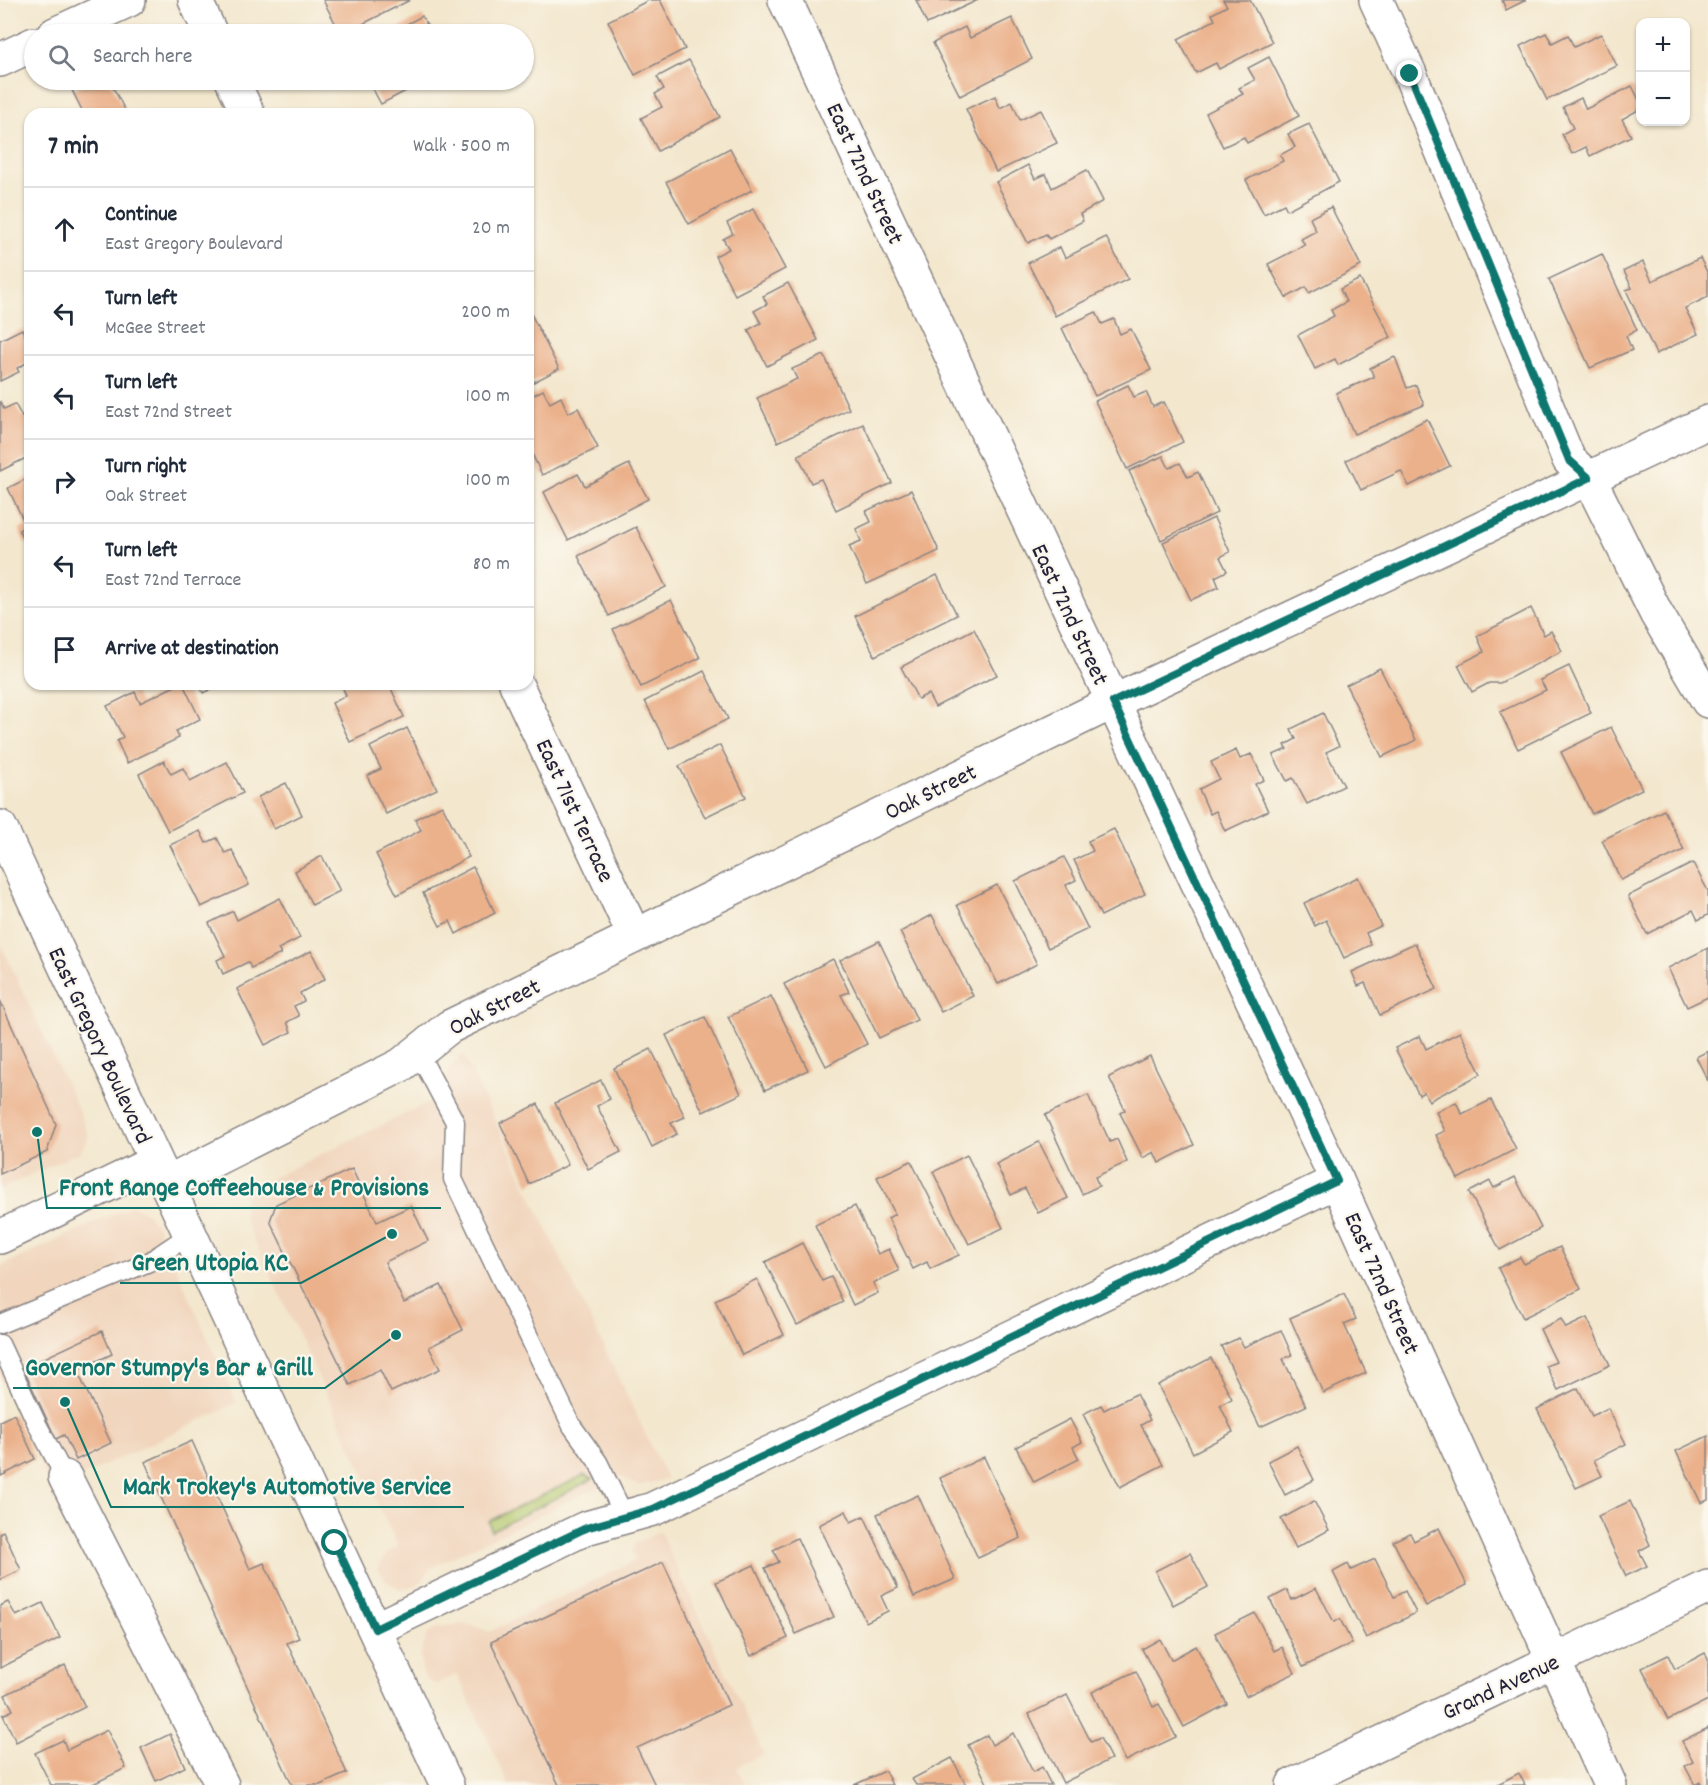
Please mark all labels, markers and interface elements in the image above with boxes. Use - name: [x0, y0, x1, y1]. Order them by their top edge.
- map controls: [1636, 18, 1690, 126]
- button: +: [1636, 18, 1690, 72]
- search box: [24, 24, 534, 90]
- icon: search: [45, 41, 78, 74]
- text: Search here: [93, 42, 192, 73]
- route end: [1396, 60, 1422, 86]
- button: −: [1636, 72, 1690, 126]
- street label: East 72nd Street: [816, 98, 911, 251]
- text: 7 min: [48, 129, 99, 166]
- text: Walk · 500 m: [413, 133, 510, 161]
- text: Continue: [105, 200, 177, 231]
- icon: ahead: [48, 213, 81, 246]
- text: 20 m: [472, 215, 510, 243]
- text: East Gregory Boulevard: [105, 231, 283, 259]
- text: Turn left: [105, 284, 177, 315]
- icon: left: [48, 297, 81, 330]
- text: 200 m: [461, 299, 510, 327]
- text: McGee Street: [105, 315, 206, 343]
- text: Turn left: [105, 368, 177, 399]
- icon: left: [48, 381, 81, 414]
- text: 100 m: [466, 383, 510, 411]
- text: East 72nd Street: [105, 399, 232, 427]
- text: Turn right: [105, 452, 187, 483]
- icon: right: [48, 465, 81, 498]
- text: 100 m: [466, 467, 510, 495]
- text: Oak Street: [105, 483, 187, 511]
- text: Turn left: [105, 536, 177, 567]
- street label: East 72nd Street: [1021, 539, 1116, 692]
- icon: left: [48, 549, 81, 582]
- text: 80 m: [473, 551, 510, 579]
- text: East 72nd Terrace: [105, 567, 241, 595]
- icon: arrive: [48, 633, 81, 666]
- text: Arrive at destination: [105, 634, 279, 665]
- street label: East 71st Terrace: [525, 734, 621, 889]
- street label: Oak Street: [880, 757, 983, 831]
- street label: East Gregory Boulevard: [38, 942, 159, 1150]
- street label: Oak Street: [444, 971, 547, 1046]
- callout: Front Range Coffeehouse & Provisions: [47, 1164, 441, 1208]
- text: Front Range Coffeehouse & Provisions: [59, 1171, 429, 1208]
- street label: East 72nd Street: [1334, 1208, 1427, 1361]
- callout: Green Utopia KC: [120, 1239, 301, 1283]
- text: Green Utopia KC: [131, 1246, 289, 1283]
- callout: Governor Stumpy's Bar & Grill: [13, 1344, 325, 1388]
- text: Governor Stumpy's Bar & Grill: [25, 1351, 314, 1388]
- callout: Mark Trokey's Automotive Service: [111, 1463, 464, 1507]
- text: Mark Trokey's Automotive Service: [123, 1470, 451, 1507]
- route start: [321, 1529, 347, 1555]
- street label: Grand Avenue: [1437, 1647, 1565, 1731]

